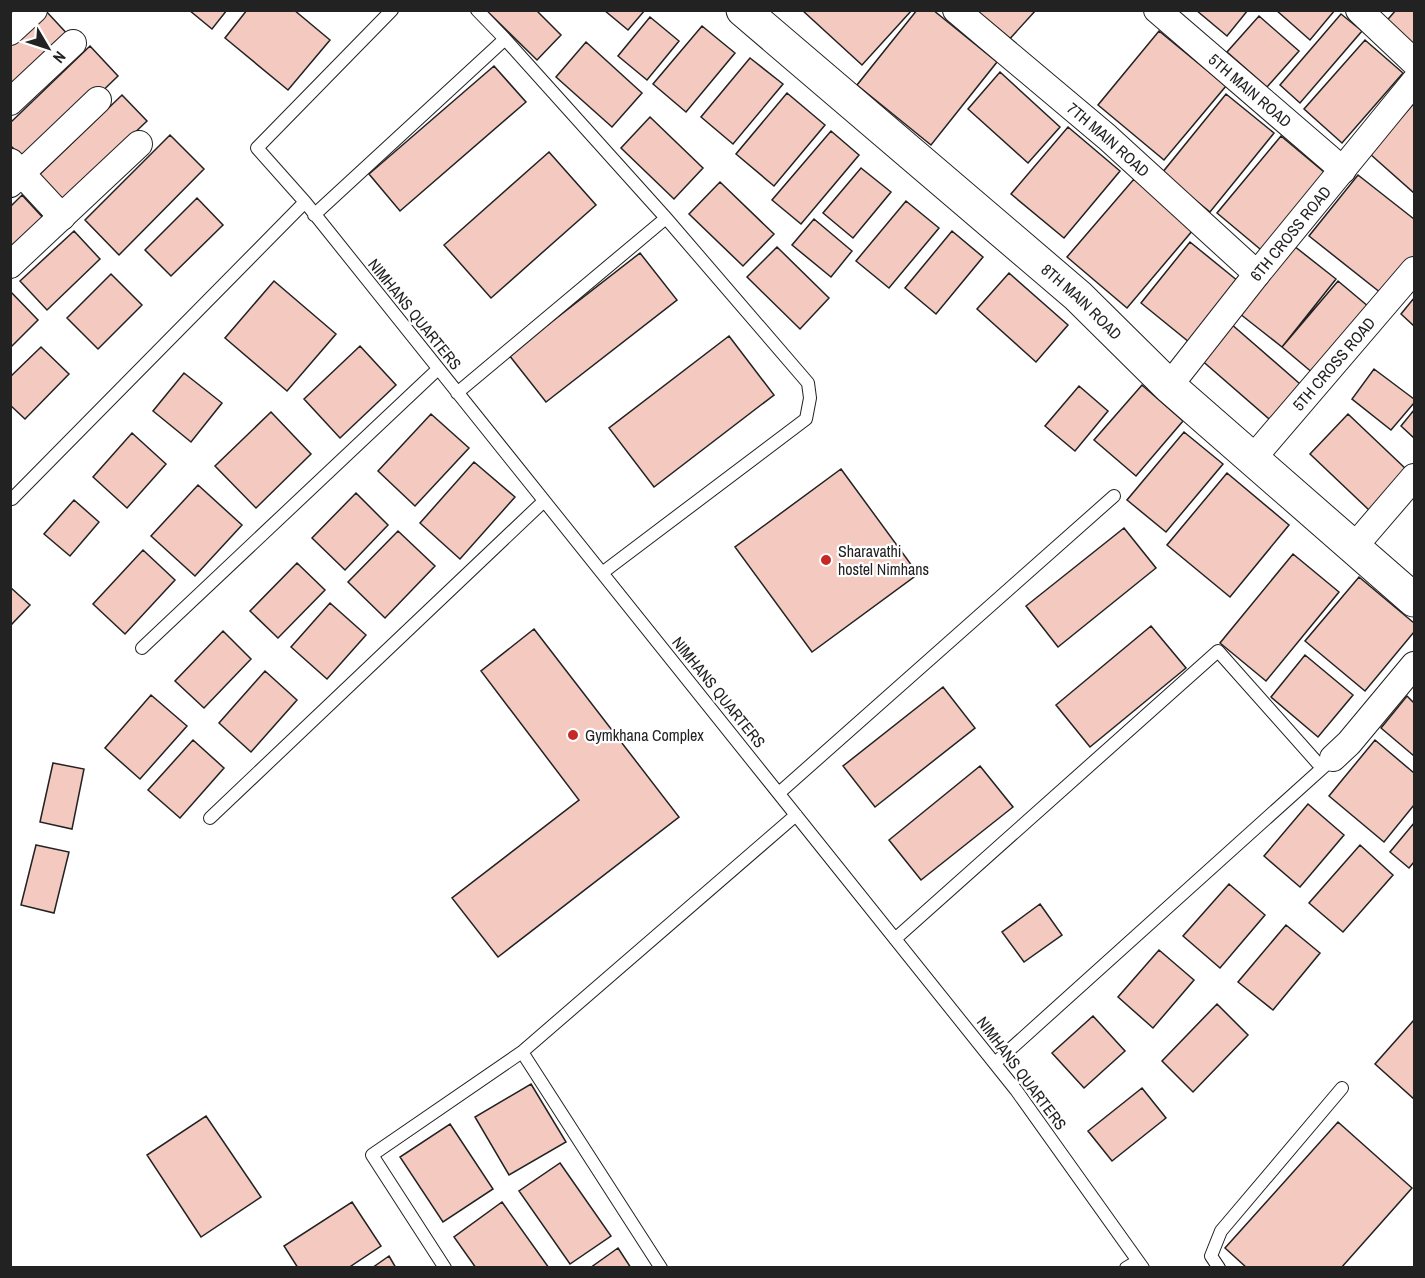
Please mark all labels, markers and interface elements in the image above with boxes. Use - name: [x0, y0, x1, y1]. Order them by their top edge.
- north arrow: [18, 18, 78, 78]
- text: N: [48, 47, 71, 68]
- street label: 5TH MAIN ROAD: [1204, 48, 1296, 132]
- street label: 7TH MAIN ROAD: [1063, 97, 1154, 182]
- street label: 6TH CROSS ROAD: [1245, 181, 1336, 285]
- street label: NIMHANS QUARTERS: [363, 254, 467, 374]
- street label: 8TH MAIN ROAD: [1037, 258, 1127, 345]
- street label: 5TH CROSS ROAD: [1287, 312, 1380, 415]
- place label: Sharavathi hostel Nimhans: [838, 540, 929, 580]
- marker: Sharavathi hostel Nimhans: [819, 553, 833, 567]
- street label: NIMHANS QUARTERS: [667, 632, 771, 752]
- place label: Gymkhana Complex: [585, 724, 704, 746]
- marker: Gymkhana Complex: [566, 728, 580, 742]
- street label: NIMHANS QUARTERS: [972, 1012, 1072, 1134]

